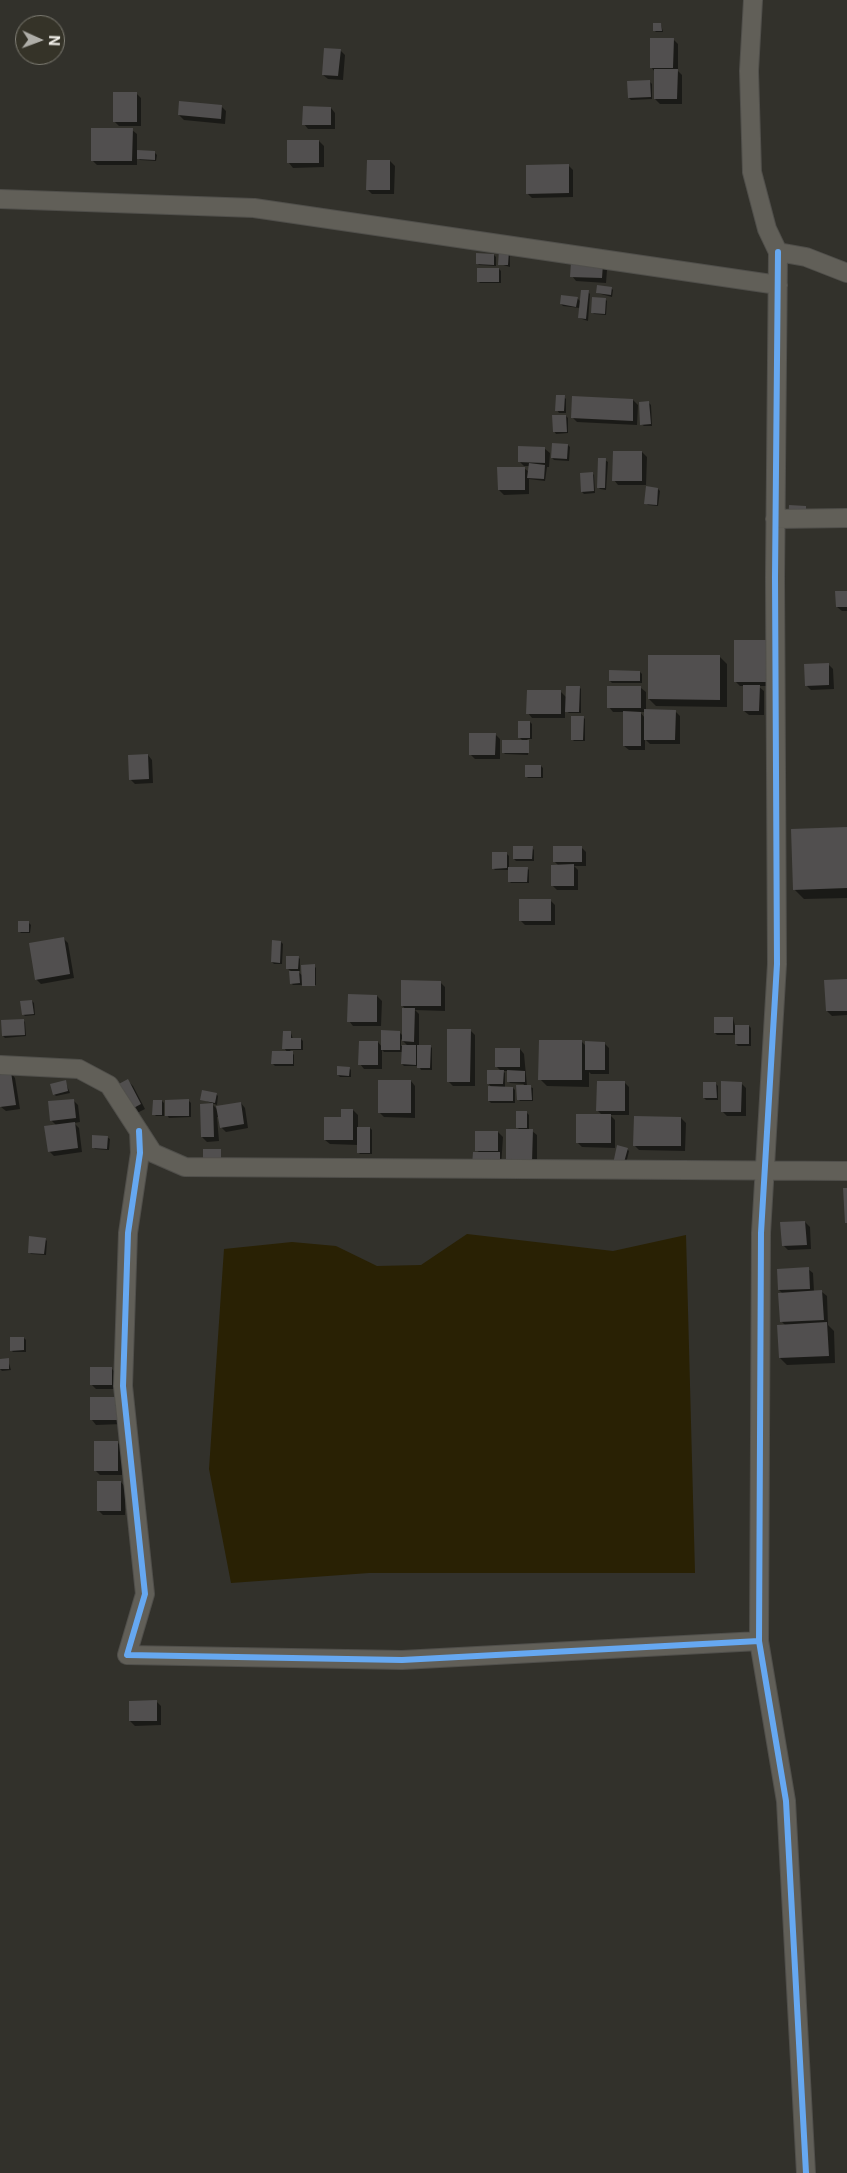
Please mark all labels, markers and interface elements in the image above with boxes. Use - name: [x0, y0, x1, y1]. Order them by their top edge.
- north arrow: [15, 15, 65, 65]
- text: N: [46, 35, 63, 46]

